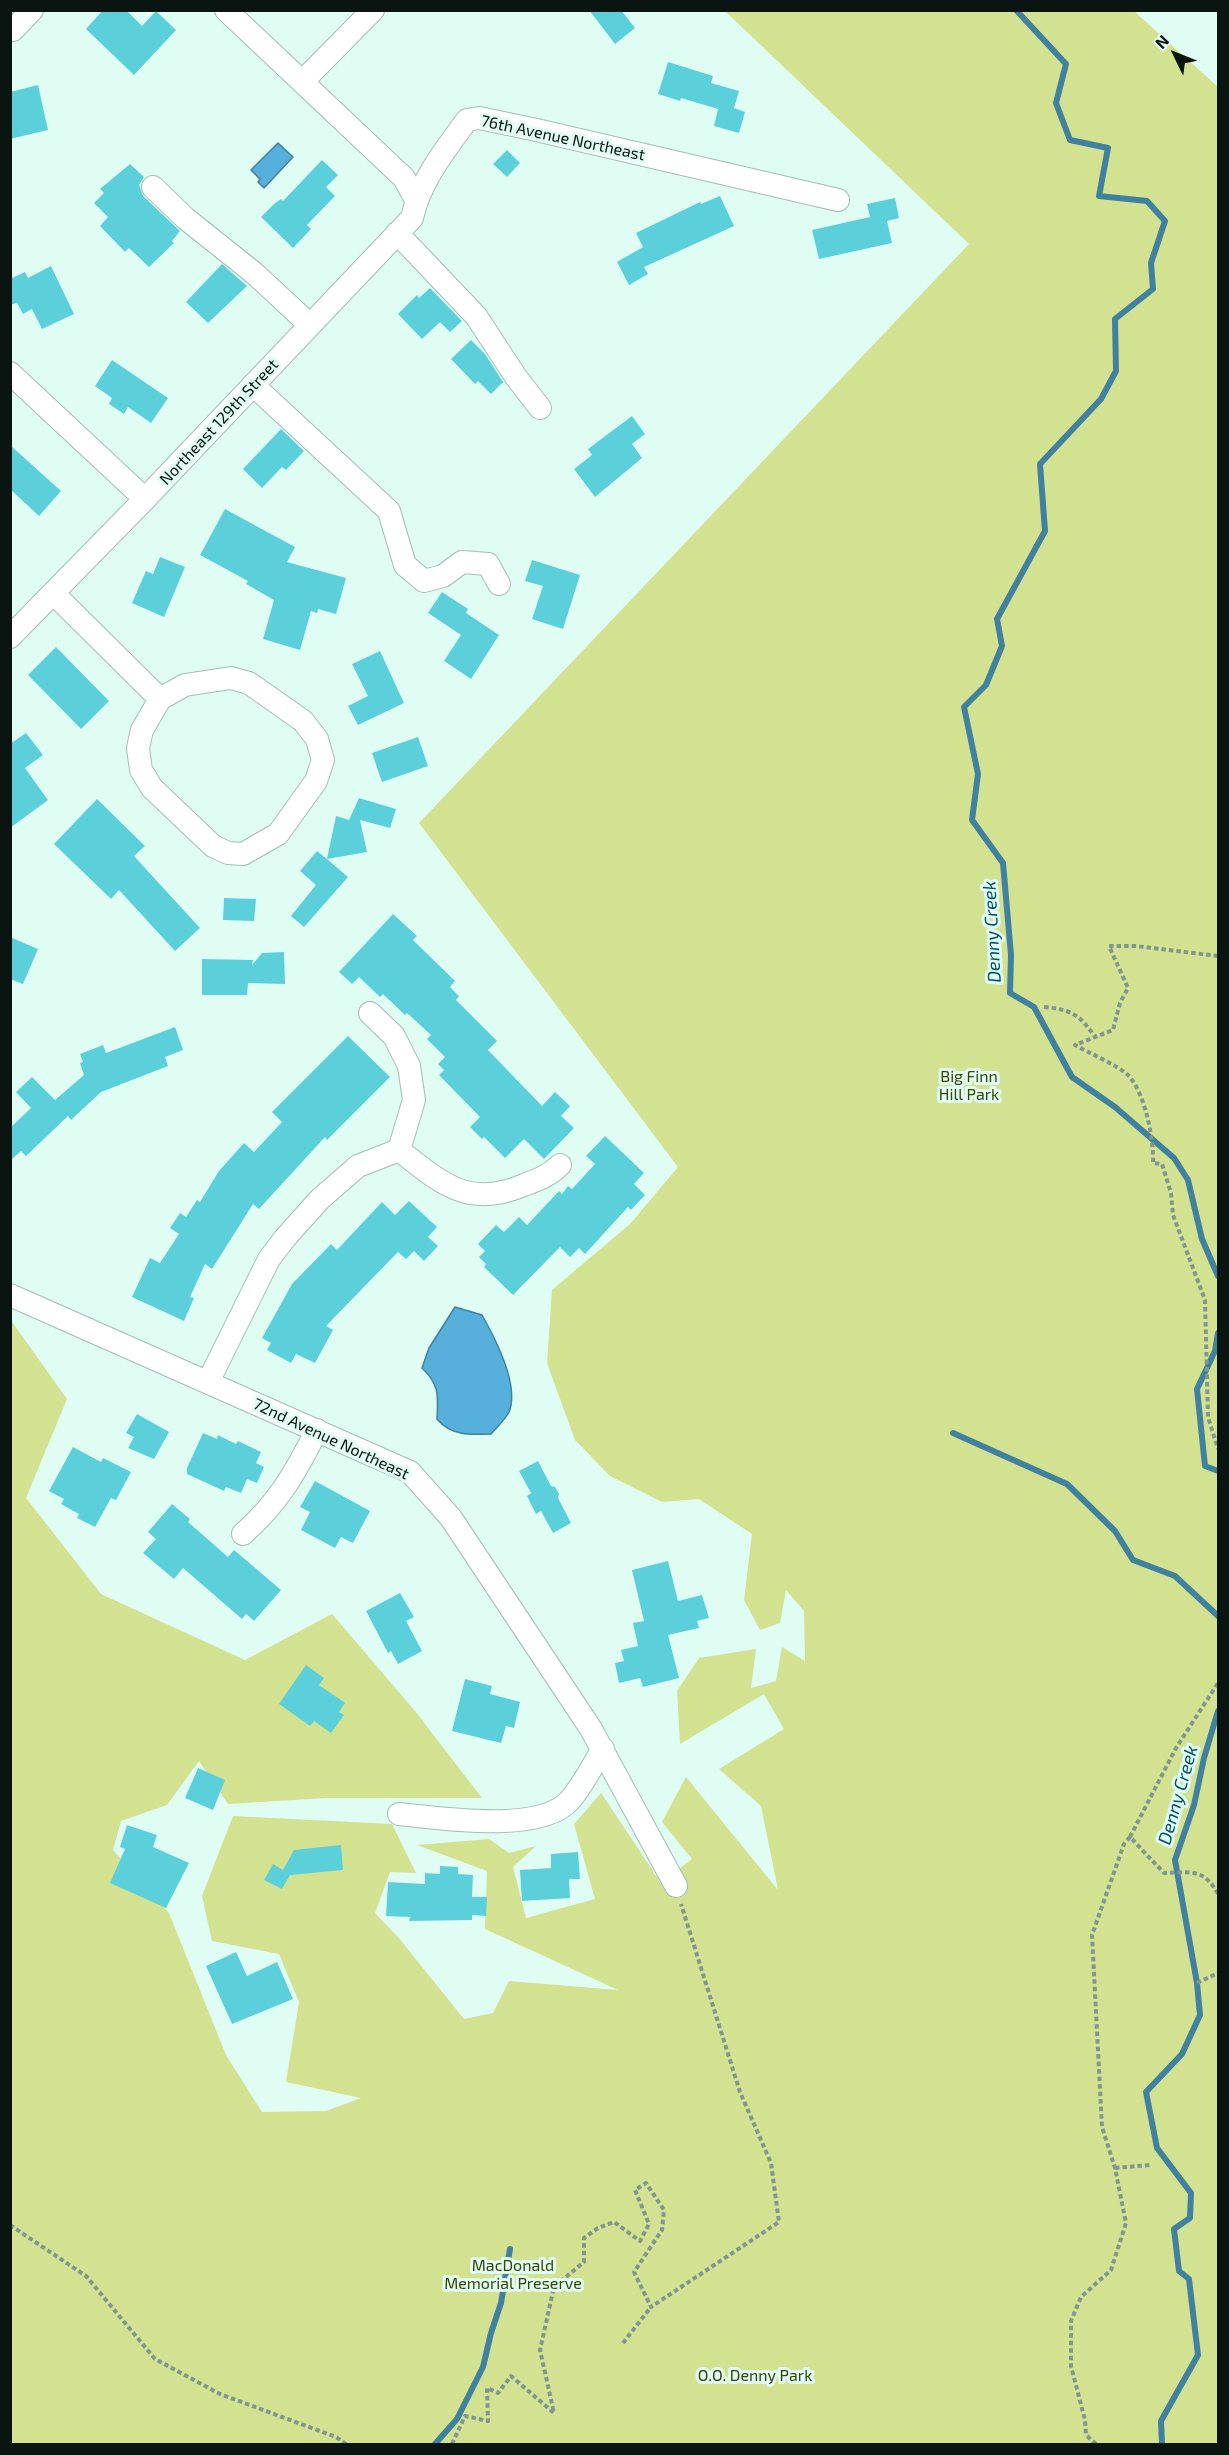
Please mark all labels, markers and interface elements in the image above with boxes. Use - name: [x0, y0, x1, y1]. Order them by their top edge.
- north arrow: [1145, 24, 1205, 84]
- text: N: [1151, 31, 1172, 52]
- street label: 76th Avenue Northeast: [479, 111, 647, 165]
- street label: Northeast 129th Street: [156, 355, 282, 489]
- water label: Denny Creek: [979, 881, 1005, 983]
- park label: Big Finn Hill Park: [939, 1067, 999, 1105]
- street label: 72nd Avenue Northeast: [250, 1394, 412, 1484]
- water label: Denny Creek: [1154, 1743, 1202, 1847]
- park label: MacDonald Memorial Preserve: [444, 2256, 582, 2294]
- park label: O.O. Denny Park: [698, 2366, 812, 2386]

